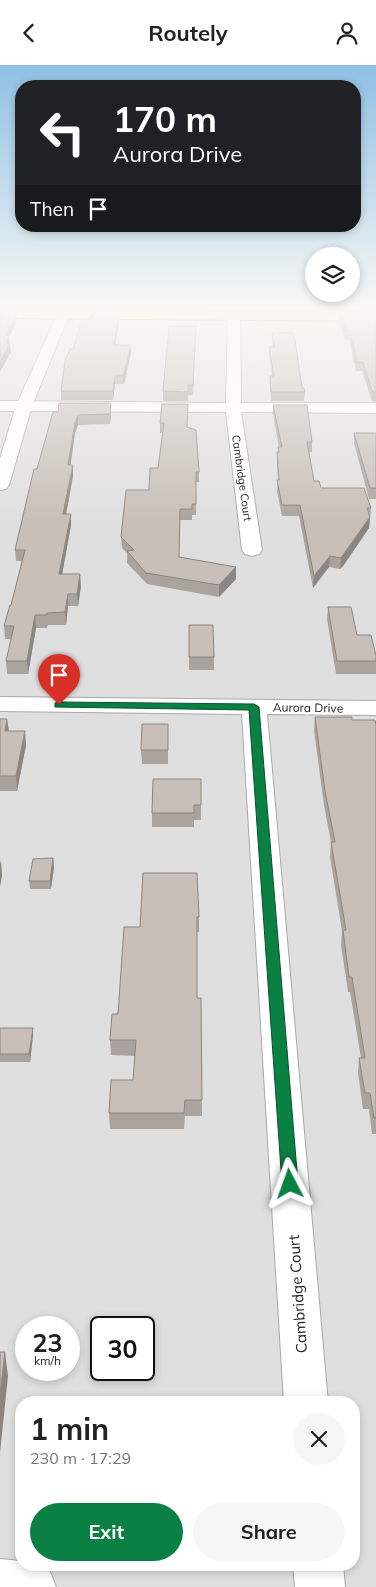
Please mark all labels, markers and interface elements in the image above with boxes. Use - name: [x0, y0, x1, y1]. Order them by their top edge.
- icon: back: [15, 19, 43, 47]
- text: Routely: [148, 19, 228, 47]
- icon: person: [333, 19, 361, 47]
- text: 170 m: [113, 97, 217, 141]
- icon: left: [30, 100, 95, 165]
- text: Aurora Drive: [113, 140, 242, 168]
- icon: arrive: [84, 195, 112, 223]
- text: Then: [30, 197, 74, 221]
- map controls: [305, 247, 360, 302]
- button: layers: [305, 247, 360, 302]
- street label: Cambridge Court: [229, 434, 255, 522]
- pin: [38, 654, 80, 705]
- icon: arrive: [45, 661, 73, 689]
- street label: Aurora Drive: [273, 699, 343, 716]
- position arrow: [263, 1157, 315, 1209]
- street label: Cambridge Court: [284, 1234, 311, 1354]
- speed limit sign: 30: [90, 1316, 155, 1381]
- text: 23: [32, 1327, 63, 1358]
- text: km/h: [34, 1353, 61, 1368]
- text: 1 min: [30, 1410, 109, 1448]
- button: close: [293, 1413, 345, 1465]
- text: 230 m · 17:29: [30, 1448, 131, 1468]
- button: Exit: [30, 1503, 183, 1561]
- button: Share: [193, 1503, 345, 1561]

